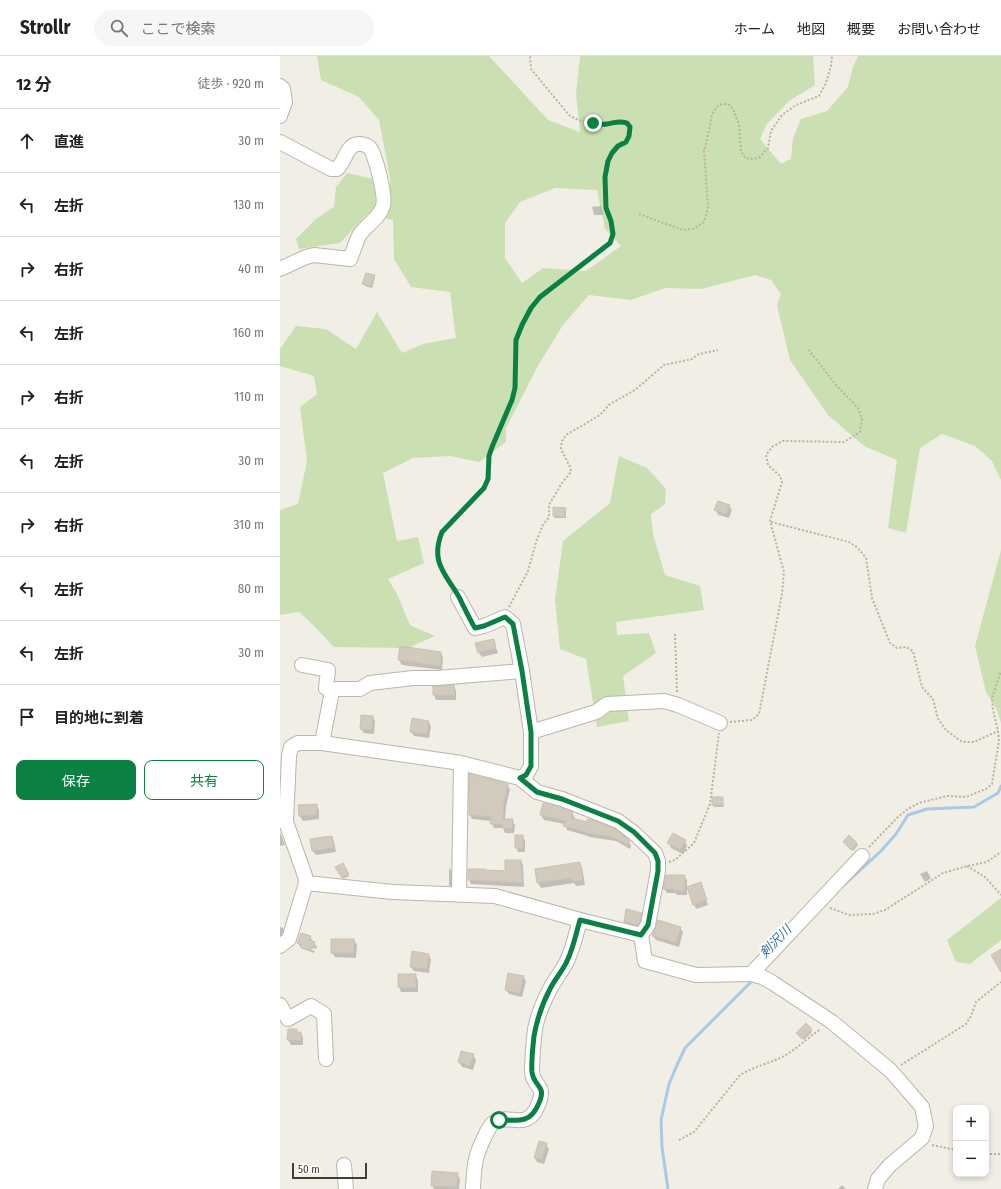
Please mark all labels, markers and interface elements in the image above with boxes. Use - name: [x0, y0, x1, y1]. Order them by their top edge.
- search box: [94, 10, 374, 46]
- text: Strollr: [20, 16, 70, 39]
- icon: search: [108, 17, 130, 39]
- text: ここで検索: [140, 20, 215, 38]
- text: ホーム: [733, 21, 775, 38]
- text: 地図: [797, 21, 825, 38]
- text: 概要: [847, 21, 875, 38]
- text: お問い合わせ: [897, 21, 981, 38]
- text: 12 分: [16, 74, 52, 95]
- text: 徒歩 · 920 m: [197, 76, 264, 91]
- route end: [584, 114, 602, 132]
- icon: ahead: [16, 130, 38, 152]
- text: 直進: [54, 133, 84, 151]
- text: 30 m: [238, 133, 264, 148]
- icon: left: [16, 194, 38, 216]
- text: 左折: [54, 197, 84, 215]
- text: 130 m: [233, 197, 264, 212]
- icon: right: [16, 258, 38, 280]
- text: 右折: [54, 261, 84, 279]
- text: 40 m: [238, 261, 264, 276]
- icon: left: [16, 322, 38, 344]
- text: 左折: [54, 325, 84, 343]
- text: 160 m: [233, 325, 264, 340]
- icon: right: [16, 386, 38, 408]
- text: 右折: [54, 389, 84, 407]
- text: 110 m: [234, 389, 264, 404]
- icon: left: [16, 450, 38, 472]
- text: 左折: [54, 453, 84, 471]
- text: 30 m: [238, 453, 264, 468]
- icon: right: [16, 514, 38, 536]
- text: 右折: [54, 517, 84, 535]
- text: 310 m: [234, 517, 264, 532]
- icon: left: [16, 578, 38, 600]
- text: 左折: [54, 581, 84, 599]
- text: 80 m: [238, 581, 264, 596]
- icon: left: [16, 642, 38, 664]
- text: 左折: [54, 645, 84, 663]
- text: 30 m: [238, 645, 264, 660]
- icon: arrive: [16, 706, 38, 728]
- text: 目的地に到着: [54, 709, 144, 727]
- button: 保存: [16, 760, 136, 800]
- button: 共有: [144, 760, 264, 800]
- water label: 剣沢川: [756, 921, 796, 961]
- map controls: [953, 1105, 989, 1177]
- button: +: [953, 1105, 989, 1141]
- route start: [490, 1111, 508, 1129]
- button: −: [953, 1141, 989, 1177]
- scale bar: [292, 1161, 367, 1180]
- text: 50 m: [298, 1163, 320, 1176]

